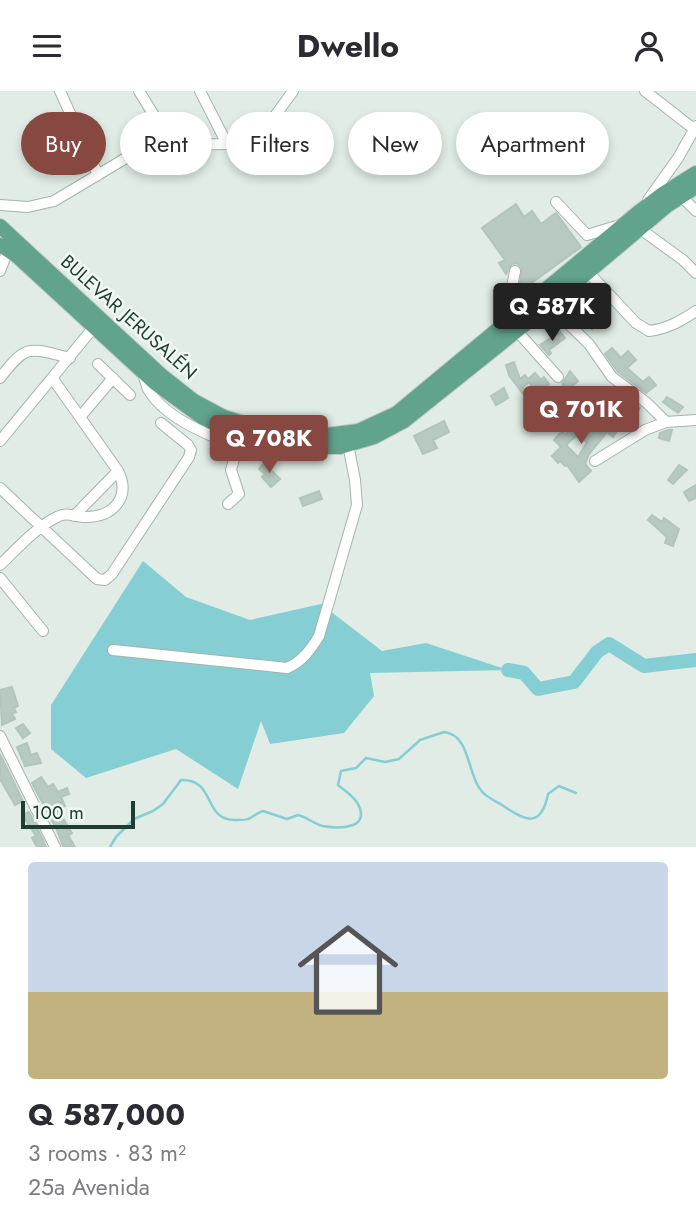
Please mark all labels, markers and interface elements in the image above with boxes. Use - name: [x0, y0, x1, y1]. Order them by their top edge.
- text: Dwello: [297, 23, 399, 69]
- icon: menu: [28, 27, 66, 65]
- icon: person: [630, 27, 668, 65]
- chip: Buy: [21, 112, 106, 175]
- chip: Rent: [120, 112, 212, 175]
- chip: Filters: [226, 112, 334, 175]
- chip: New: [348, 112, 442, 175]
- chip: Apartment: [456, 112, 609, 175]
- street label: BULEVAR JERUSALÉN: [55, 248, 203, 386]
- pin: Q 587K: [495, 283, 609, 343]
- text: Q 587K: [509, 289, 595, 323]
- pin: Q 701K: [524, 387, 638, 446]
- text: Q 701K: [539, 392, 623, 426]
- pin: Q 708K: [212, 415, 326, 475]
- text: Q 708K: [226, 421, 312, 455]
- scale bar: [21, 798, 135, 830]
- text: 100 m: [32, 799, 84, 826]
- icon: home: [285, 907, 411, 1033]
- text: Q 587,000: [28, 1093, 185, 1136]
- text: 3 rooms · 83 m²: [28, 1136, 186, 1170]
- text: 25a Avenida: [28, 1170, 150, 1204]

